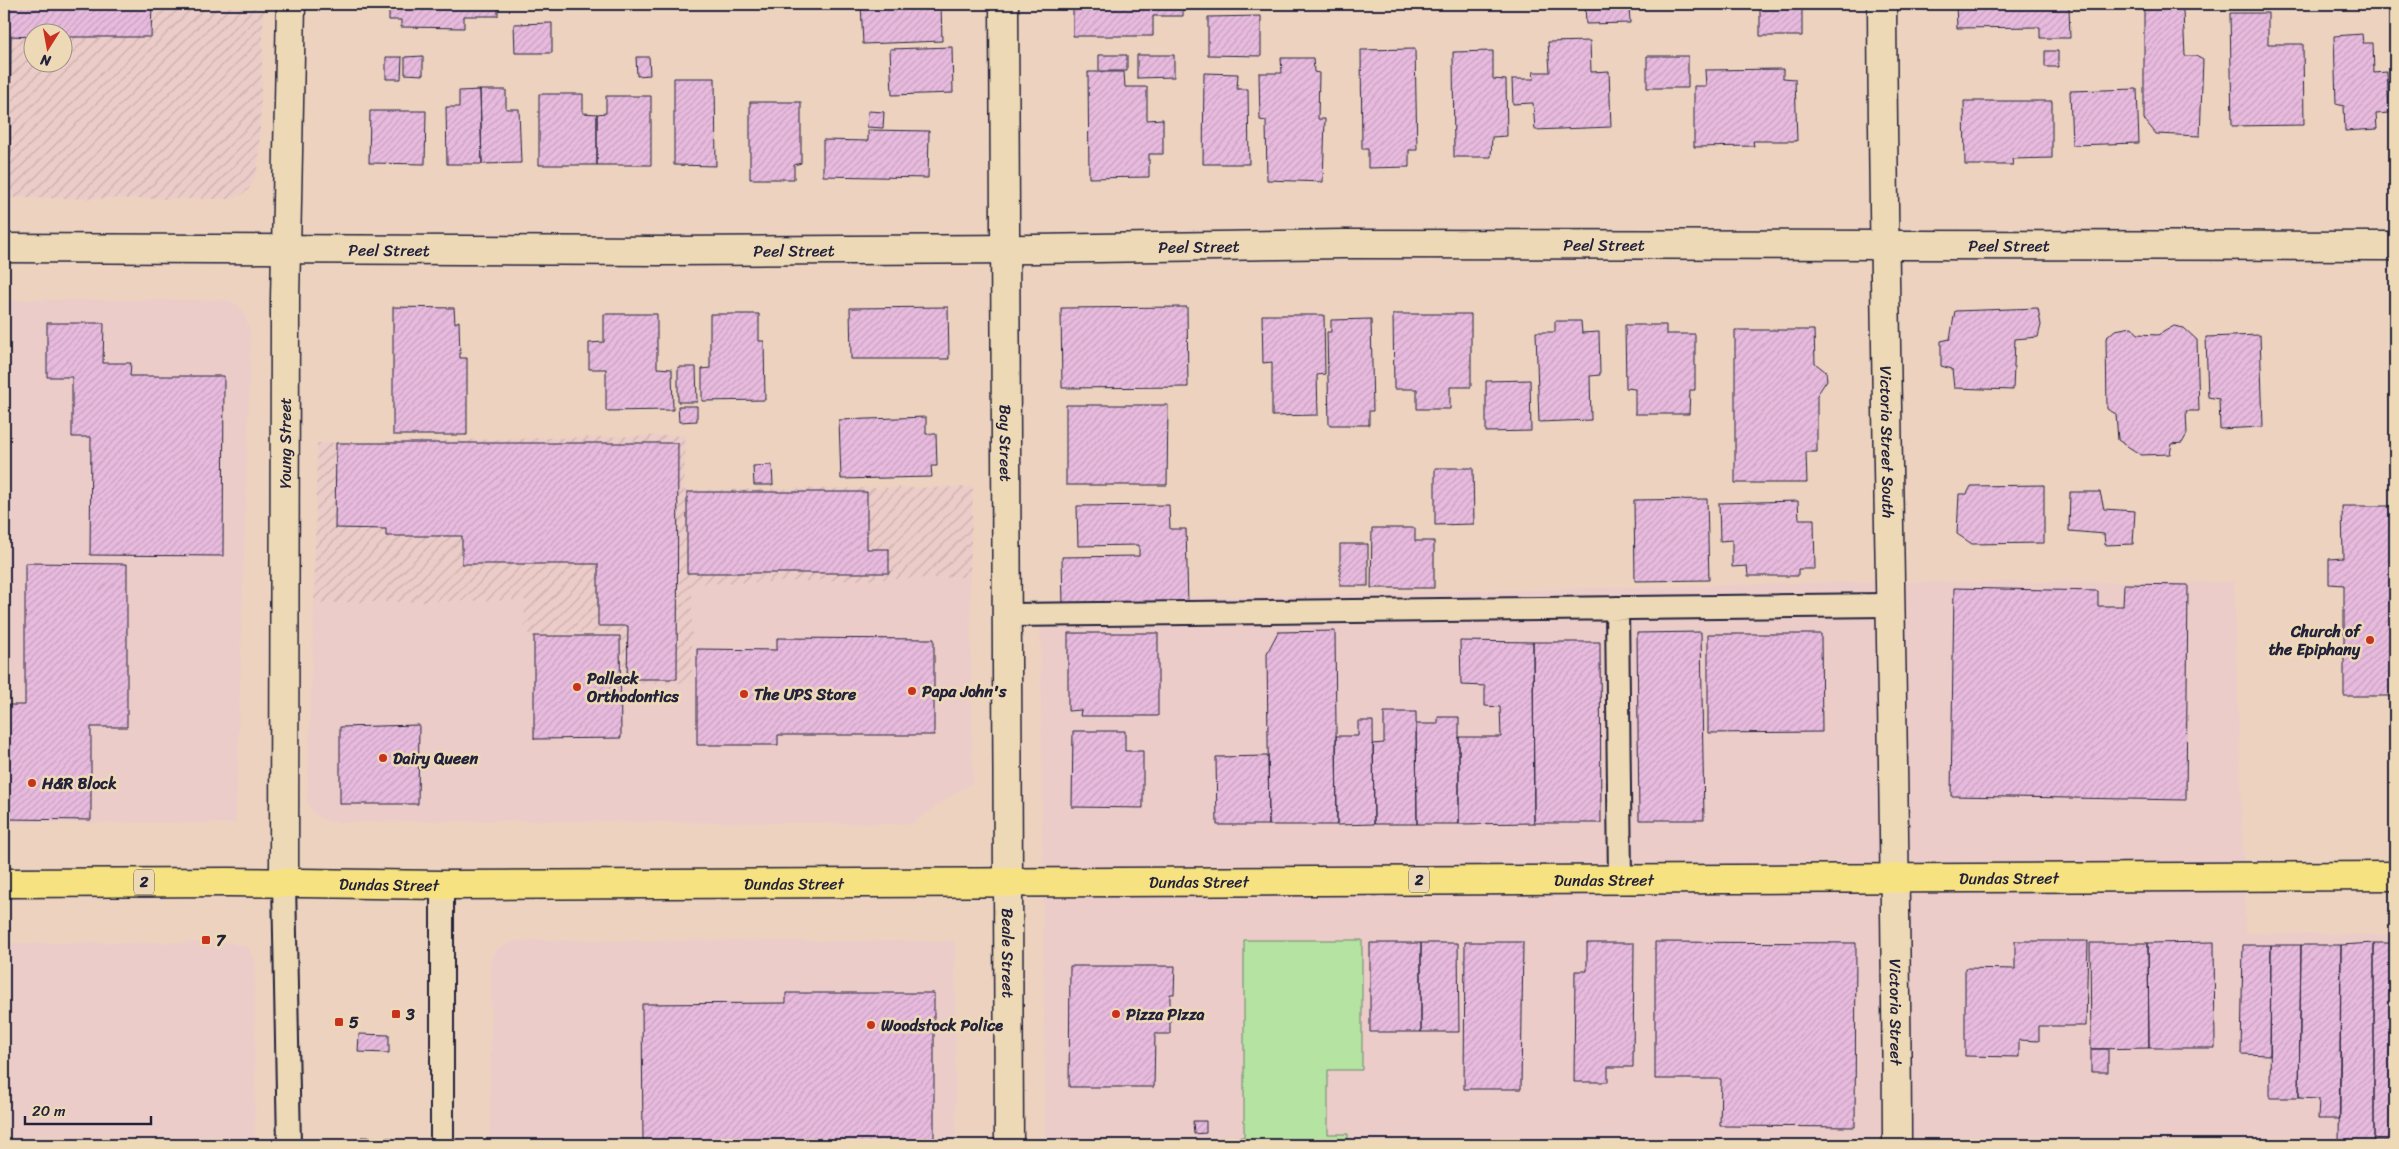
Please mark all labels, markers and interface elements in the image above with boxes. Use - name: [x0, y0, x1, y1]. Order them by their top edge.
- north arrow: [22, 22, 72, 72]
- text: N: [38, 47, 54, 74]
- street label: Peel Street: [1563, 230, 1645, 259]
- street label: Peel Street: [1158, 231, 1240, 262]
- street label: Peel Street: [1968, 231, 2050, 260]
- street label: Peel Street: [348, 235, 430, 264]
- street label: Peel Street: [753, 236, 835, 265]
- street label: Victoria Street South: [1872, 365, 1903, 519]
- street label: Young Street: [270, 397, 299, 489]
- street label: Bay Street: [991, 404, 1021, 482]
- place label: Church of the Epiphany: [2269, 617, 2362, 664]
- marker: Church of the Epiphany: [2364, 634, 2376, 646]
- place label: Palleck Orthodontics: [586, 664, 679, 711]
- place label: Papa John's: [922, 677, 1007, 706]
- place label: The UPS Store: [754, 680, 857, 709]
- marker: Palleck Orthodontics: [571, 681, 583, 693]
- marker: Papa John's: [906, 685, 918, 697]
- marker: The UPS Store: [738, 688, 750, 700]
- place label: Dairy Queen: [393, 744, 478, 773]
- marker: Dairy Queen: [377, 752, 389, 764]
- place label: H&R Block: [41, 769, 117, 798]
- marker: H&R Block: [26, 777, 38, 789]
- street label: Dundas Street: [1959, 863, 2060, 893]
- street label: Dundas Street: [1554, 865, 1655, 894]
- street label: Dundas Street: [1149, 867, 1250, 896]
- road number: 2: [1409, 868, 1429, 892]
- street label: Dundas Street: [339, 869, 440, 899]
- street label: Dundas Street: [744, 869, 845, 898]
- road number: 2: [134, 870, 154, 894]
- street label: Beale Street: [994, 908, 1023, 998]
- place label: 7: [216, 926, 227, 955]
- marker: 7: [200, 934, 212, 946]
- street label: Victoria Street: [1881, 959, 1911, 1066]
- place label: 3: [405, 1000, 415, 1029]
- place label: Pizza Pizza: [1126, 1000, 1205, 1029]
- place label: 5: [349, 1008, 359, 1037]
- marker: 3: [390, 1008, 402, 1020]
- marker: Pizza Pizza: [1110, 1008, 1122, 1020]
- place label: Woodstock Police: [881, 1011, 1003, 1040]
- marker: 5: [333, 1016, 345, 1028]
- marker: Woodstock Police: [865, 1019, 877, 1031]
- scale bar: [25, 1094, 151, 1126]
- text: 20 m: [32, 1098, 66, 1124]

